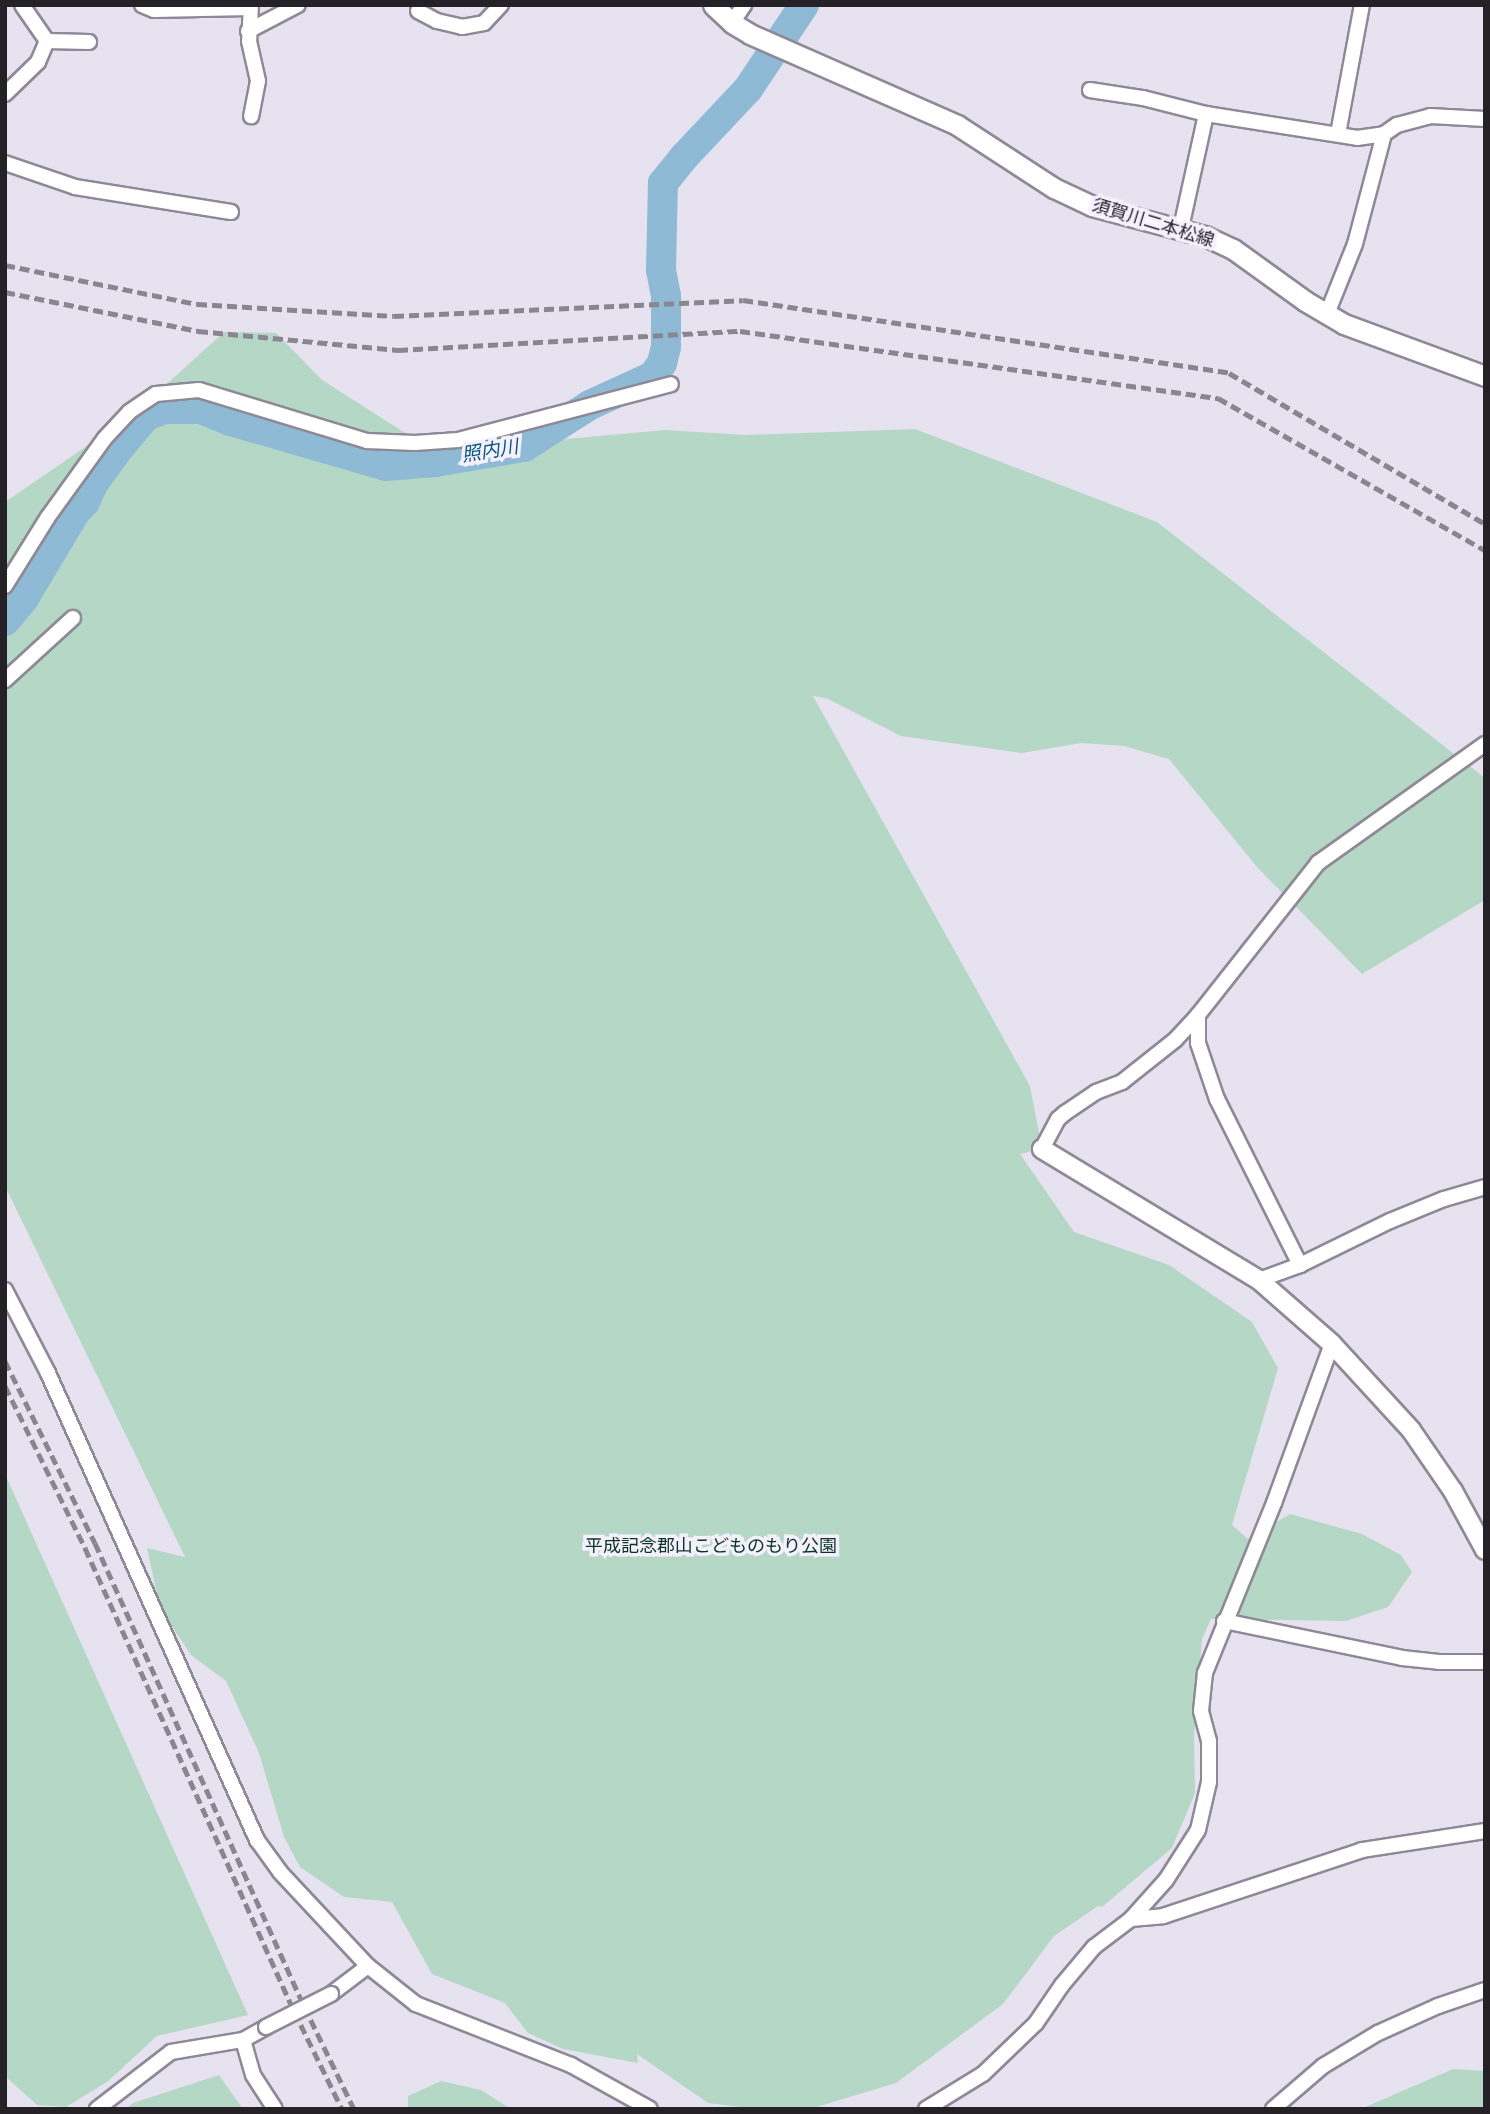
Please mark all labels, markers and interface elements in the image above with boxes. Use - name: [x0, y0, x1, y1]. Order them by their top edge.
- street label: 須賀川二本松線: [1090, 194, 1216, 252]
- water label: 照内川: [460, 435, 520, 467]
- park label: 平成記念郡山こどものもり公園: [585, 1535, 837, 1557]

